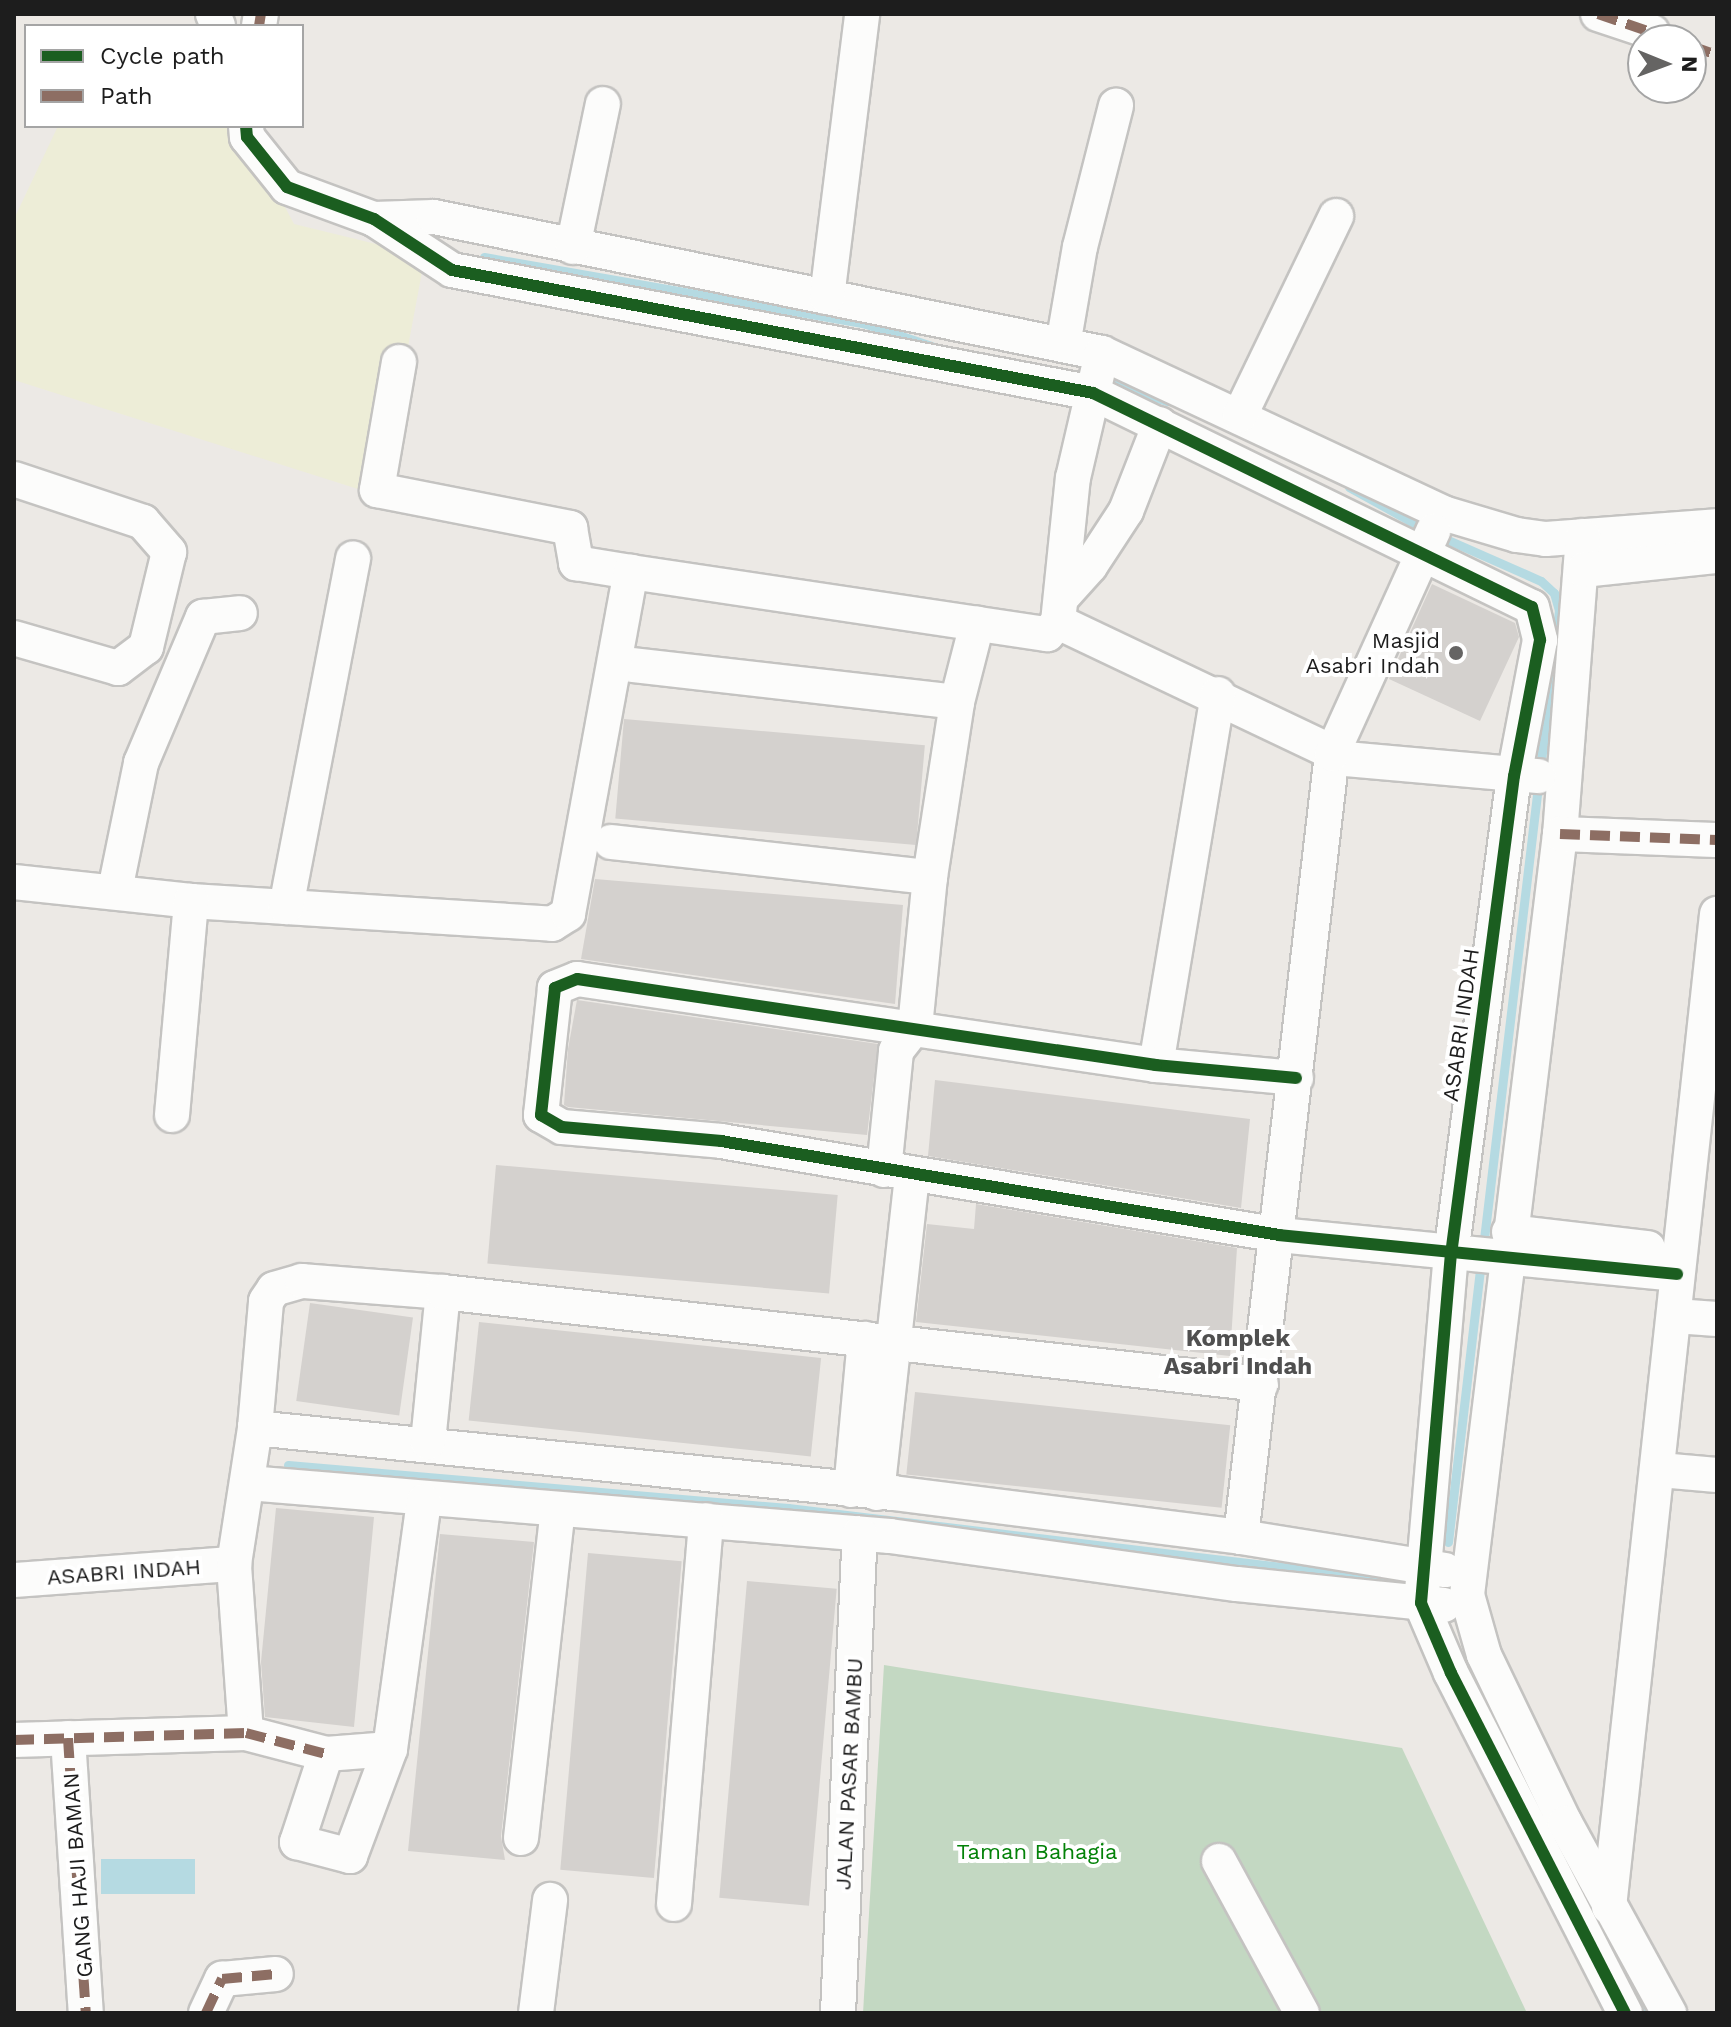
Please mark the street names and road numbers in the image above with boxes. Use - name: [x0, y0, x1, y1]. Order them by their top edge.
- street label: ASABRI INDAH: [1437, 947, 1485, 1103]
- street label: ASABRI INDAH: [46, 1553, 202, 1591]
- street label: JALAN PASAR BAMBU: [830, 1657, 868, 1891]
- street label: GANG HAJI BAMAN: [58, 1772, 98, 1978]

